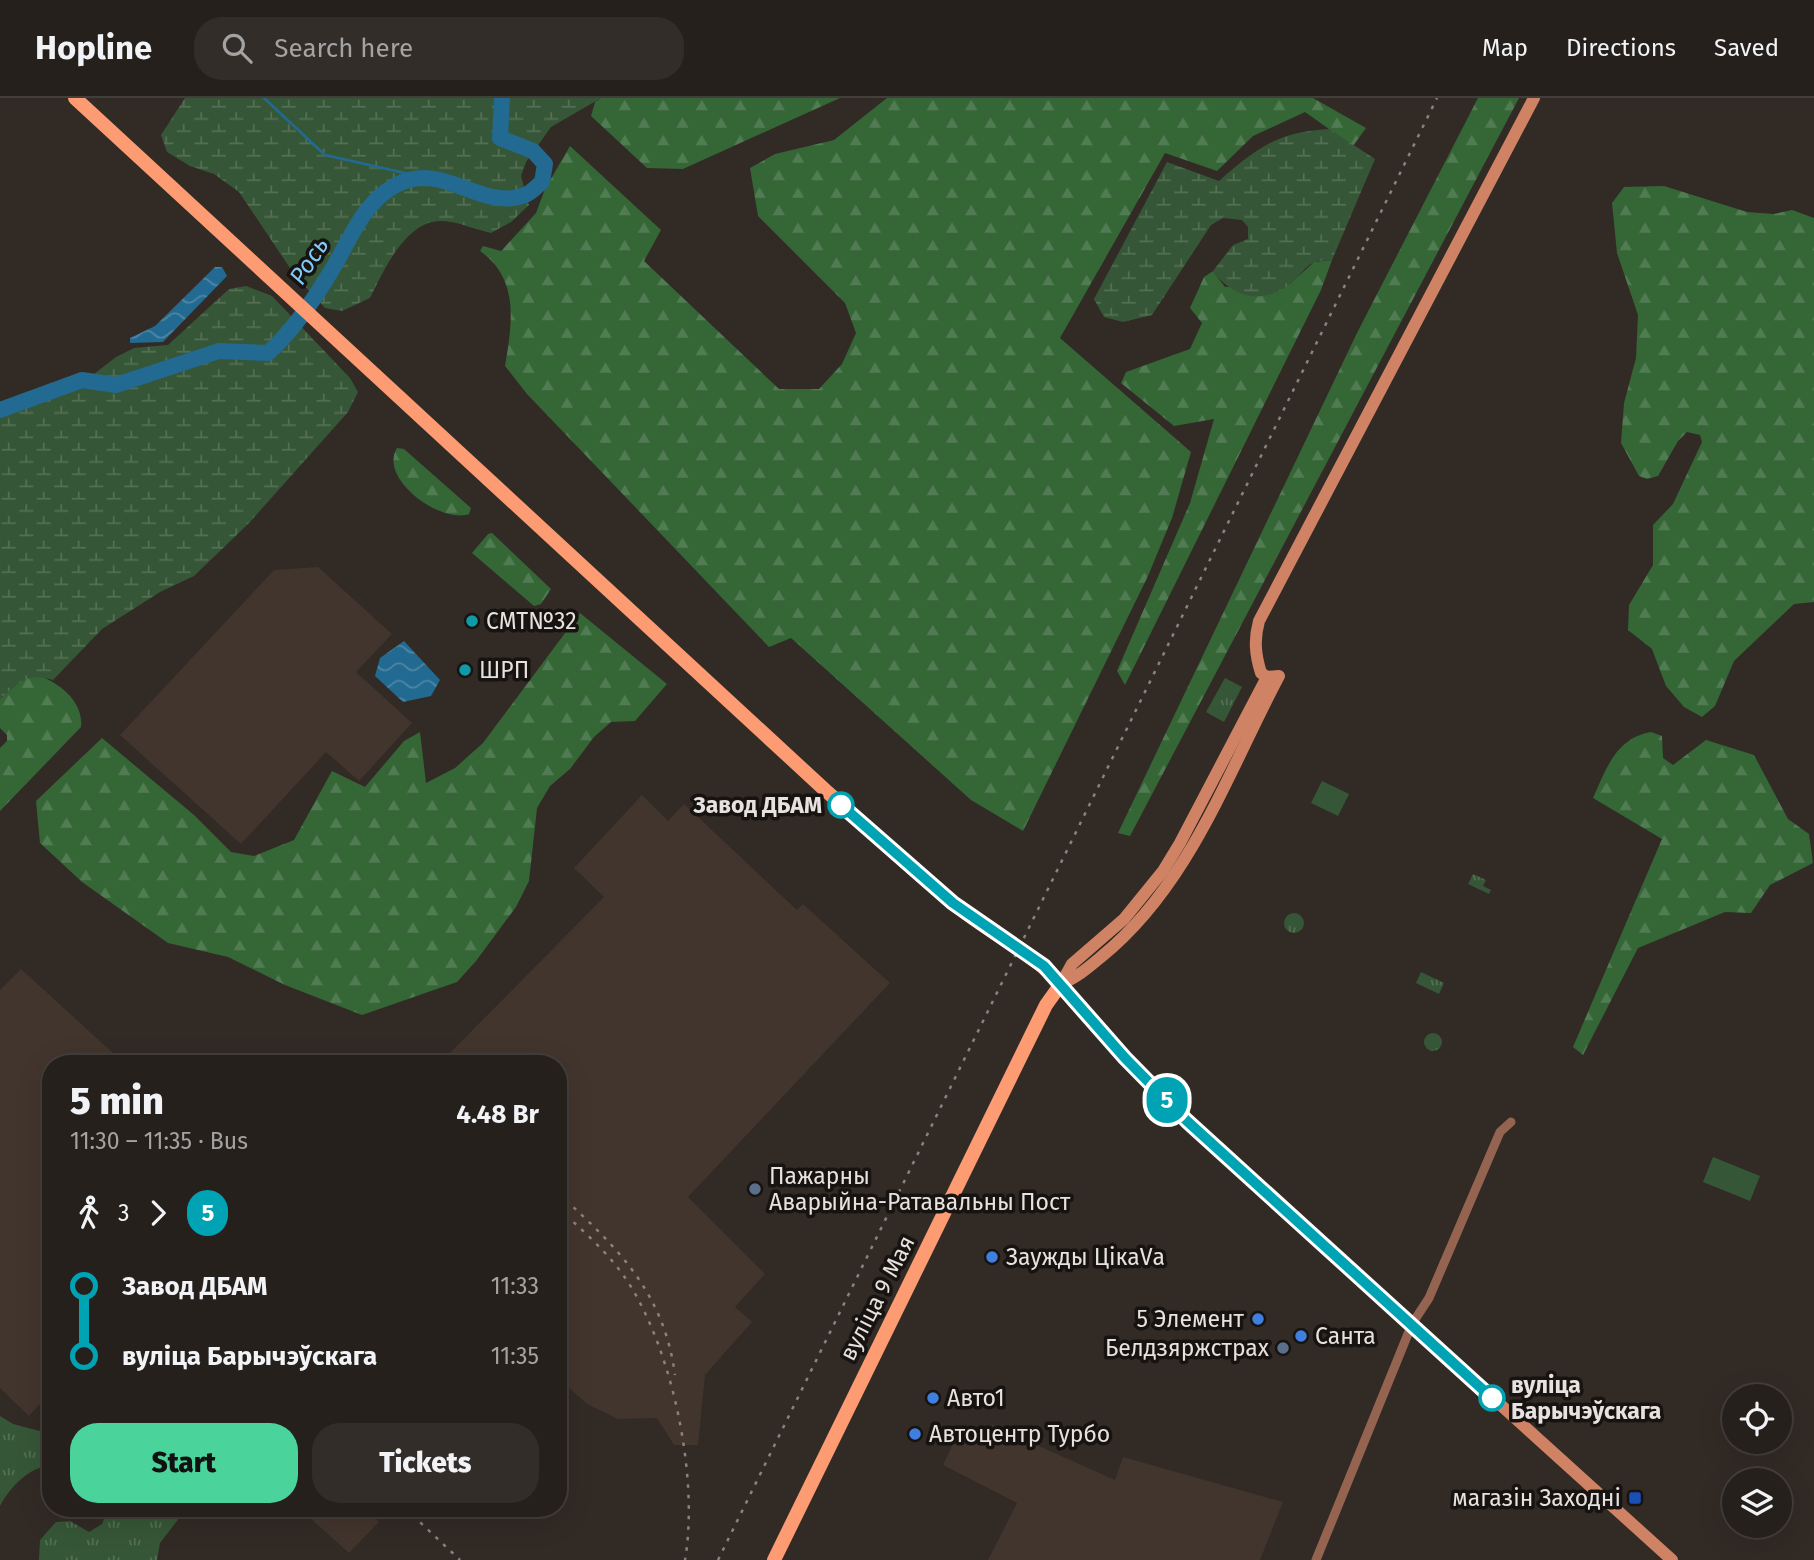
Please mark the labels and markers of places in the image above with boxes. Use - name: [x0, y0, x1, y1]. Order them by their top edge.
- place label: СМТ№32: [486, 607, 577, 635]
- marker: СМТ№32: [464, 613, 480, 629]
- place label: ШРП: [479, 656, 529, 684]
- marker: ШРП: [457, 662, 473, 678]
- place label: Завод ДБАМ: [692, 791, 822, 819]
- marker: Завод ДБАМ: [828, 792, 854, 818]
- place label: Пажарны Аварыйна-Ратавальны Пост: [769, 1162, 1071, 1216]
- marker: Пажарны Аварыйна-Ратавальны Пост: [747, 1181, 763, 1197]
- place label: Заужды ЦікаVа: [1006, 1243, 1165, 1271]
- marker: Заужды ЦікаVа: [984, 1249, 1000, 1265]
- place label: 5 Элемент: [1136, 1305, 1245, 1333]
- marker: 5 Элемент: [1250, 1311, 1266, 1327]
- place label: Санта: [1315, 1322, 1376, 1350]
- marker: Санта: [1293, 1328, 1309, 1344]
- place label: Белдзяржстрах: [1105, 1334, 1270, 1362]
- marker: Белдзяржстрах: [1275, 1340, 1291, 1356]
- place label: вуліца Барычэўскага: [1511, 1371, 1661, 1425]
- place label: Авто1: [947, 1384, 1005, 1412]
- marker: вуліца Барычэўскага: [1479, 1385, 1505, 1411]
- marker: Авто1: [925, 1390, 941, 1406]
- place label: Автоцентр Турбо: [929, 1420, 1110, 1448]
- marker: Автоцентр Турбо: [907, 1426, 923, 1442]
- place label: магазін Заходні: [1452, 1484, 1621, 1512]
- marker: магазін Заходні: [1627, 1490, 1643, 1506]

